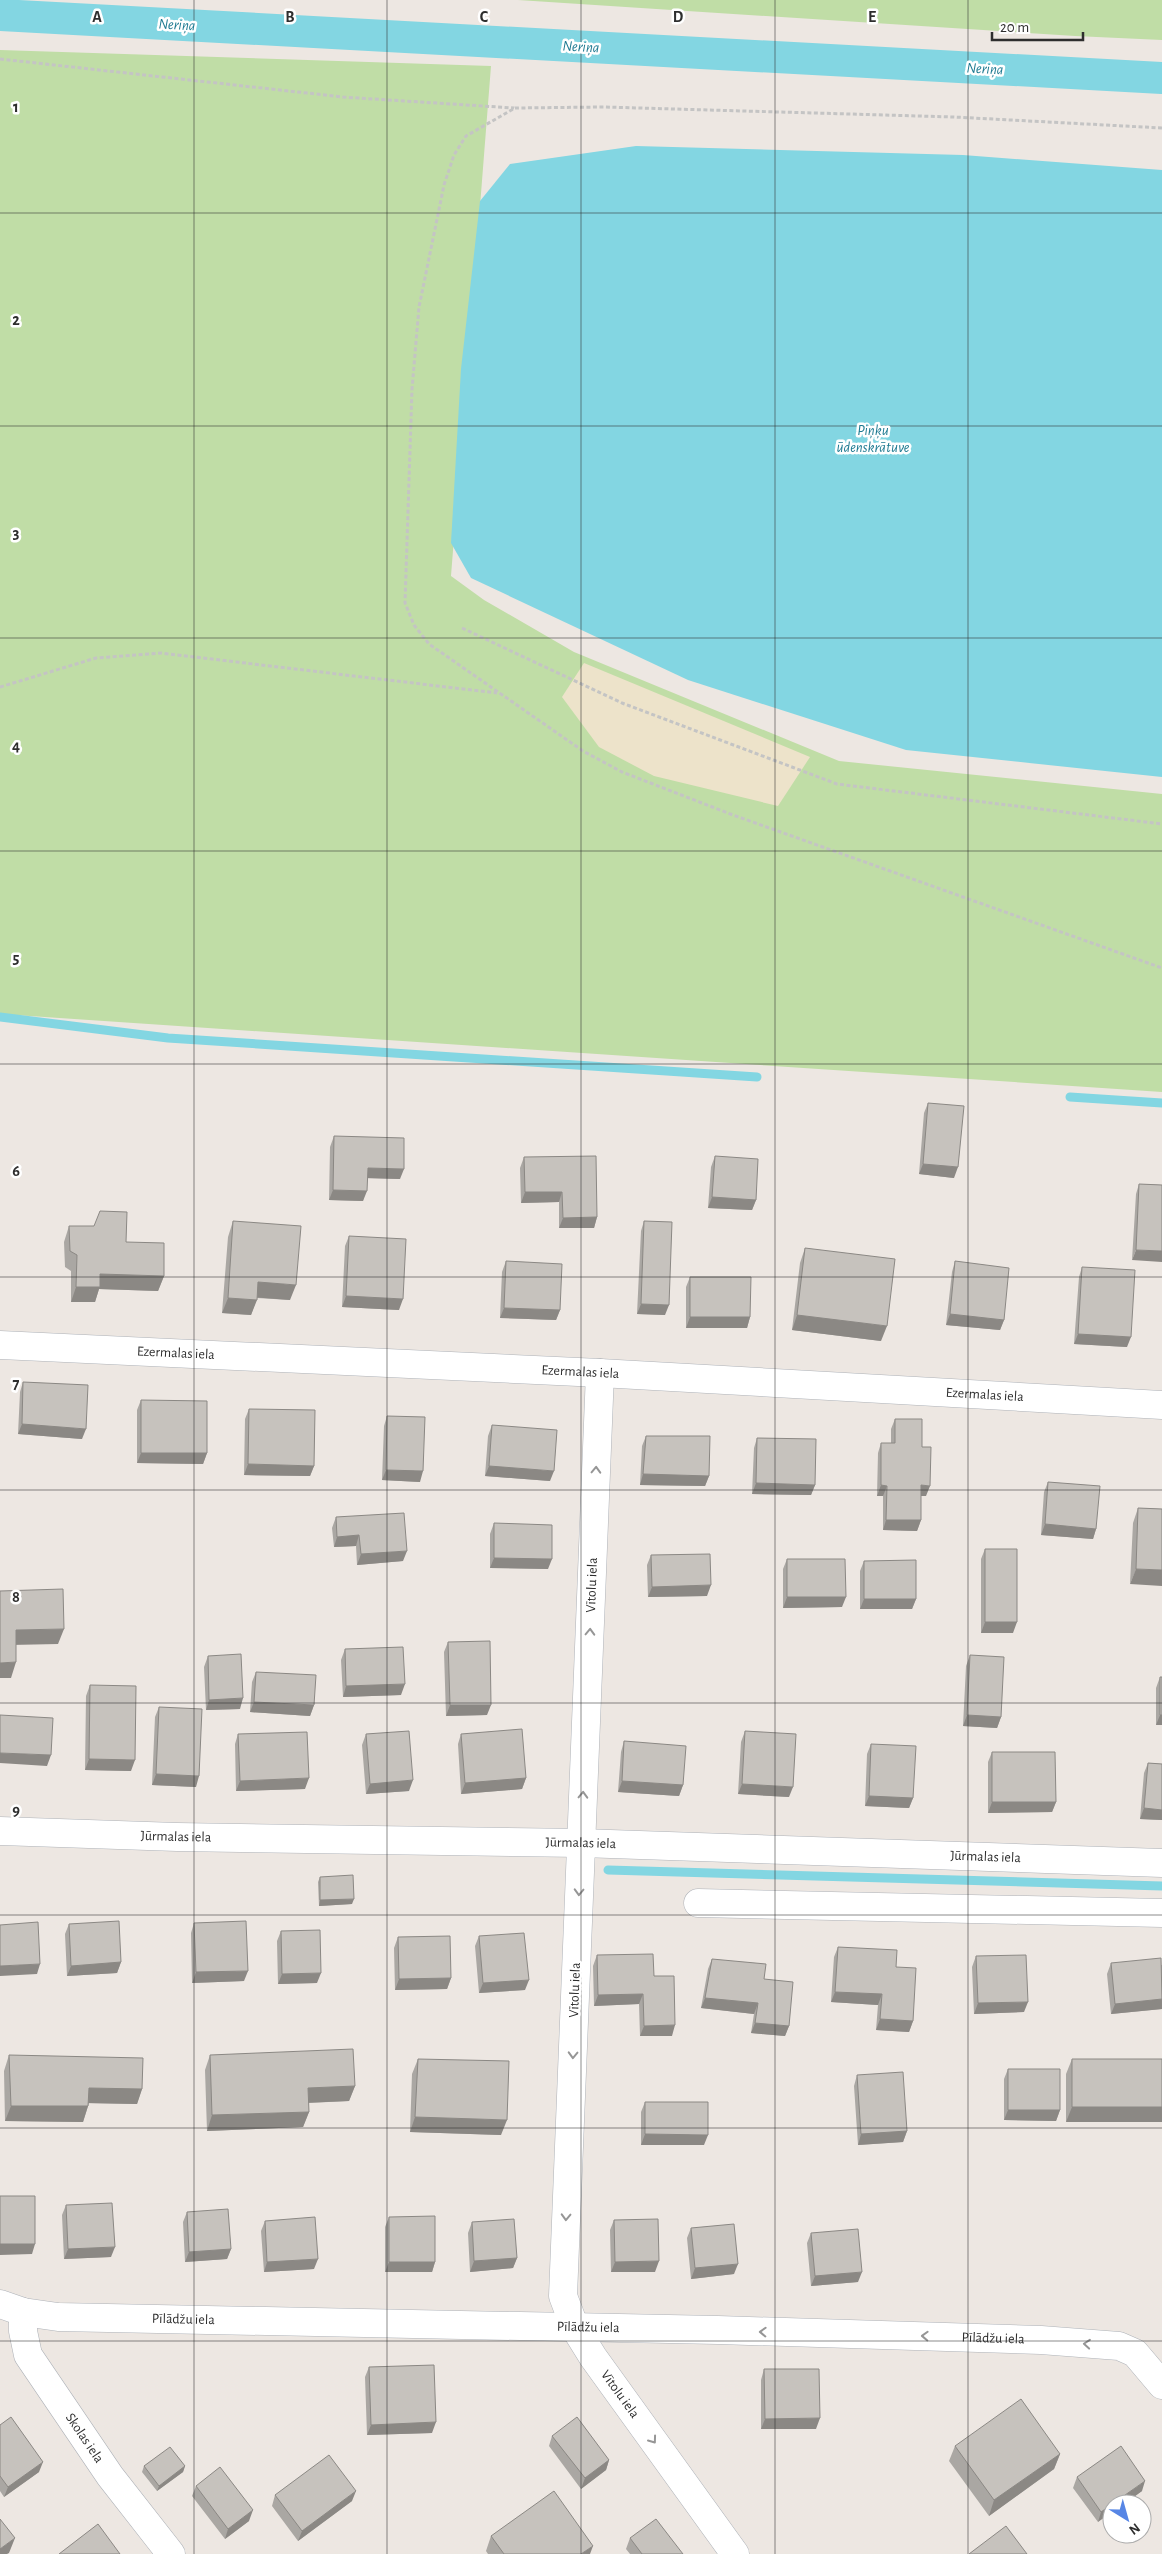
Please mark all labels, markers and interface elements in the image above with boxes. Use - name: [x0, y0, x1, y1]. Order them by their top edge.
- text: A: [92, 9, 102, 25]
- text: B: [285, 9, 295, 25]
- text: C: [480, 9, 489, 25]
- text: D: [673, 9, 684, 25]
- text: E: [868, 9, 876, 25]
- scale bar: [992, 10, 1083, 42]
- water label: Neriņa: [158, 17, 196, 34]
- text: 20 m: [1000, 20, 1029, 35]
- water label: Neriņa: [562, 39, 600, 56]
- water label: Neriņa: [966, 61, 1004, 78]
- text: 1: [13, 99, 19, 115]
- text: 2: [12, 312, 20, 328]
- water label: Piņķu ūdenskrātuve: [836, 423, 910, 455]
- text: 3: [13, 525, 20, 541]
- text: 4: [12, 738, 20, 754]
- text: 5: [13, 950, 20, 966]
- text: 6: [12, 1163, 20, 1179]
- street label: Ezermalas iela: [137, 1344, 216, 1362]
- street label: Ezermalas iela: [541, 1363, 620, 1381]
- text: 7: [13, 1376, 20, 1392]
- street label: Ezermalas iela: [945, 1386, 1025, 1404]
- one-way arrow: [591, 1466, 602, 1474]
- street label: Vītolu iela: [584, 1557, 600, 1613]
- text: 8: [12, 1589, 20, 1605]
- one-way arrow: [584, 1628, 595, 1636]
- one-way arrow: [578, 1791, 588, 1798]
- text: 9: [12, 1802, 20, 1818]
- street label: Jūrmalas iela: [140, 1829, 212, 1845]
- street label: Jūrmalas iela: [545, 1835, 617, 1851]
- street label: Jūrmalas iela: [950, 1849, 1022, 1865]
- one-way arrow: [574, 1888, 584, 1896]
- street label: Vītolu iela: [567, 1962, 583, 2018]
- one-way arrow: [567, 2051, 578, 2059]
- one-way arrow: [561, 2213, 572, 2221]
- street label: Pīlādžu iela: [152, 2312, 215, 2327]
- street label: Pīlādžu iela: [557, 2320, 620, 2335]
- one-way arrow: [758, 2326, 766, 2337]
- one-way arrow: [921, 2331, 929, 2342]
- street label: Pīlādžu iela: [961, 2331, 1025, 2347]
- one-way arrow: [1083, 2338, 1091, 2349]
- street label: Vītolu iela: [598, 2368, 642, 2421]
- street label: Skolas iela: [63, 2411, 106, 2466]
- one-way arrow: [647, 2434, 656, 2444]
- north arrow: [1102, 2494, 1152, 2544]
- text: N: [1126, 2520, 1142, 2537]

